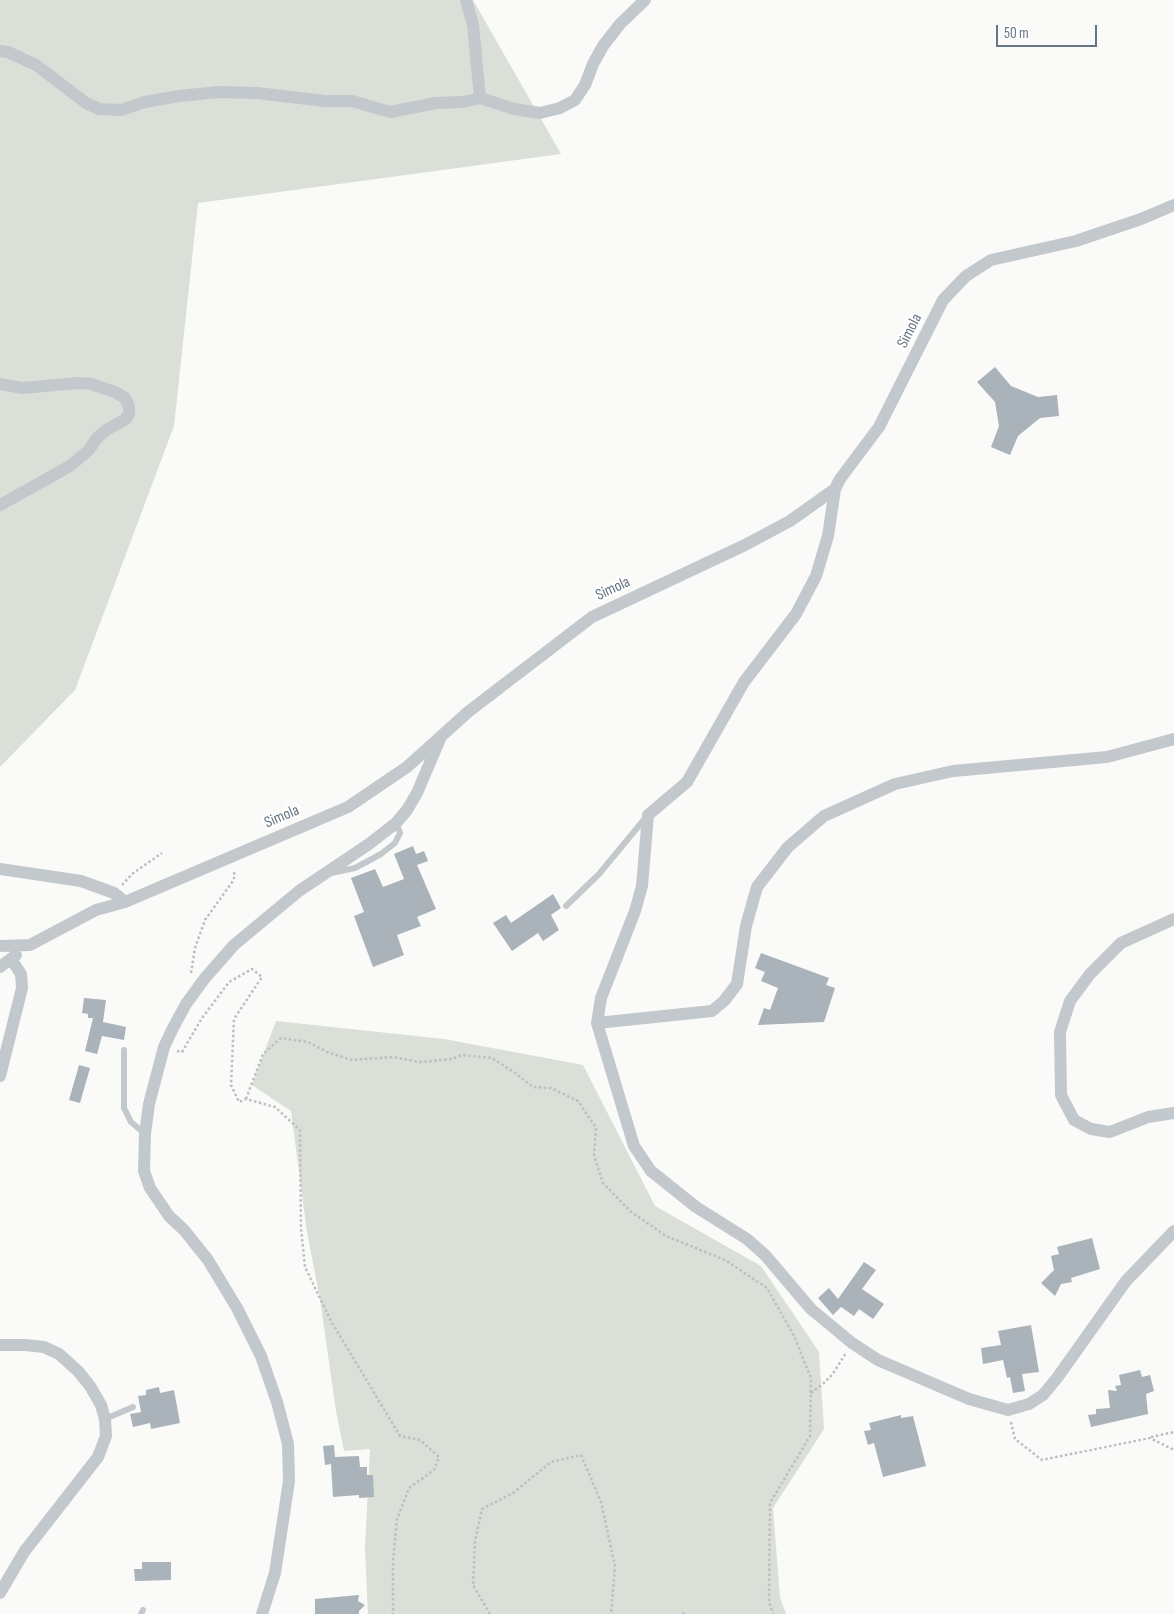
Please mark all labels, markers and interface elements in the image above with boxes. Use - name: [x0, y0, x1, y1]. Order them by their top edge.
- scale bar: [999, 15, 1100, 47]
- text: 50 m: [1004, 24, 1029, 43]
- street label: Simola: [893, 311, 927, 351]
- street label: Simola: [593, 573, 633, 605]
- street label: Simola: [262, 801, 302, 833]

